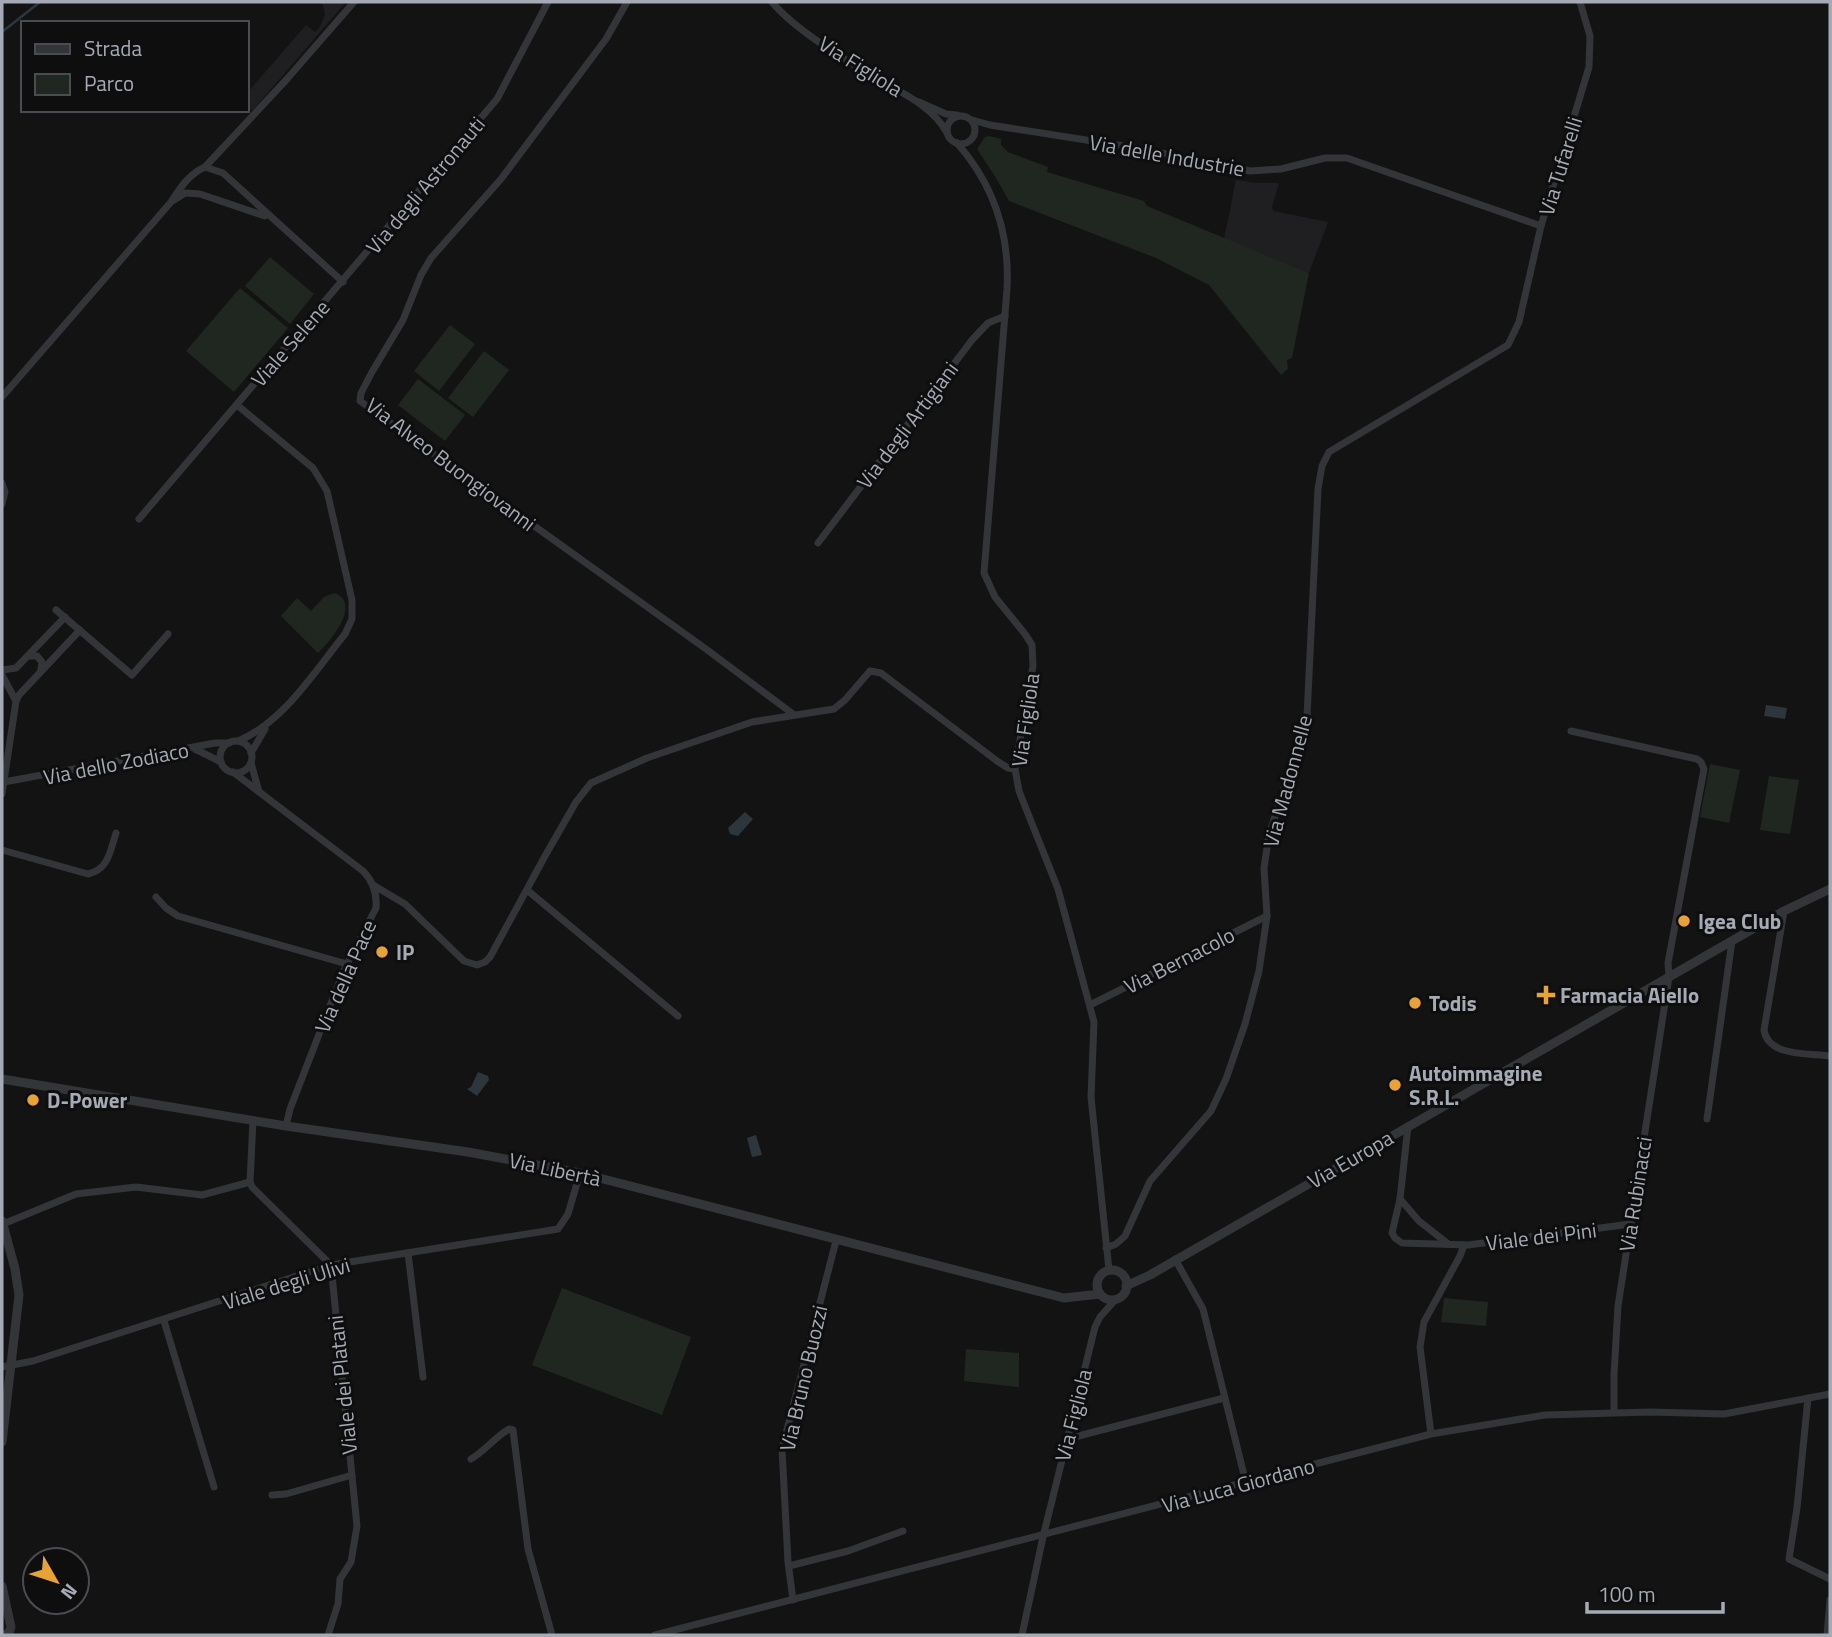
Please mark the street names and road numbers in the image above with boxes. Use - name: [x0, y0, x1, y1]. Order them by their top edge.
- street label: Via Figliola: [813, 27, 910, 105]
- street label: Via degli Astronauti: [358, 109, 492, 261]
- street label: Via Tufarelli: [1530, 113, 1590, 219]
- street label: Via delle Industrie: [1087, 126, 1247, 184]
- street label: Viale Selene: [243, 292, 337, 394]
- street label: Via degli Artigiani: [848, 355, 966, 495]
- street label: Via Alveo Buongiovanni: [359, 389, 543, 539]
- street label: Via Figliola: [1003, 671, 1047, 769]
- street label: Via Madonnelle: [1254, 711, 1320, 851]
- street label: Via dello Zodiaco: [41, 733, 191, 793]
- street label: Via della Pace: [306, 914, 384, 1038]
- street label: Via Bernacolo: [1118, 918, 1240, 1002]
- street label: Via Europa: [1301, 1121, 1399, 1196]
- street label: Via Rubinacci: [1610, 1134, 1660, 1254]
- street label: Via Libertà: [506, 1144, 604, 1194]
- street label: Viale dei Pini: [1484, 1213, 1598, 1259]
- street label: Viale degli Ulivi: [218, 1248, 354, 1318]
- street label: Via Bruno Buozzi: [771, 1302, 835, 1454]
- street label: Viale dei Platani: [319, 1314, 365, 1456]
- street label: Via Figliola: [1046, 1365, 1100, 1465]
- street label: Via Luca Giordano: [1158, 1449, 1318, 1521]

